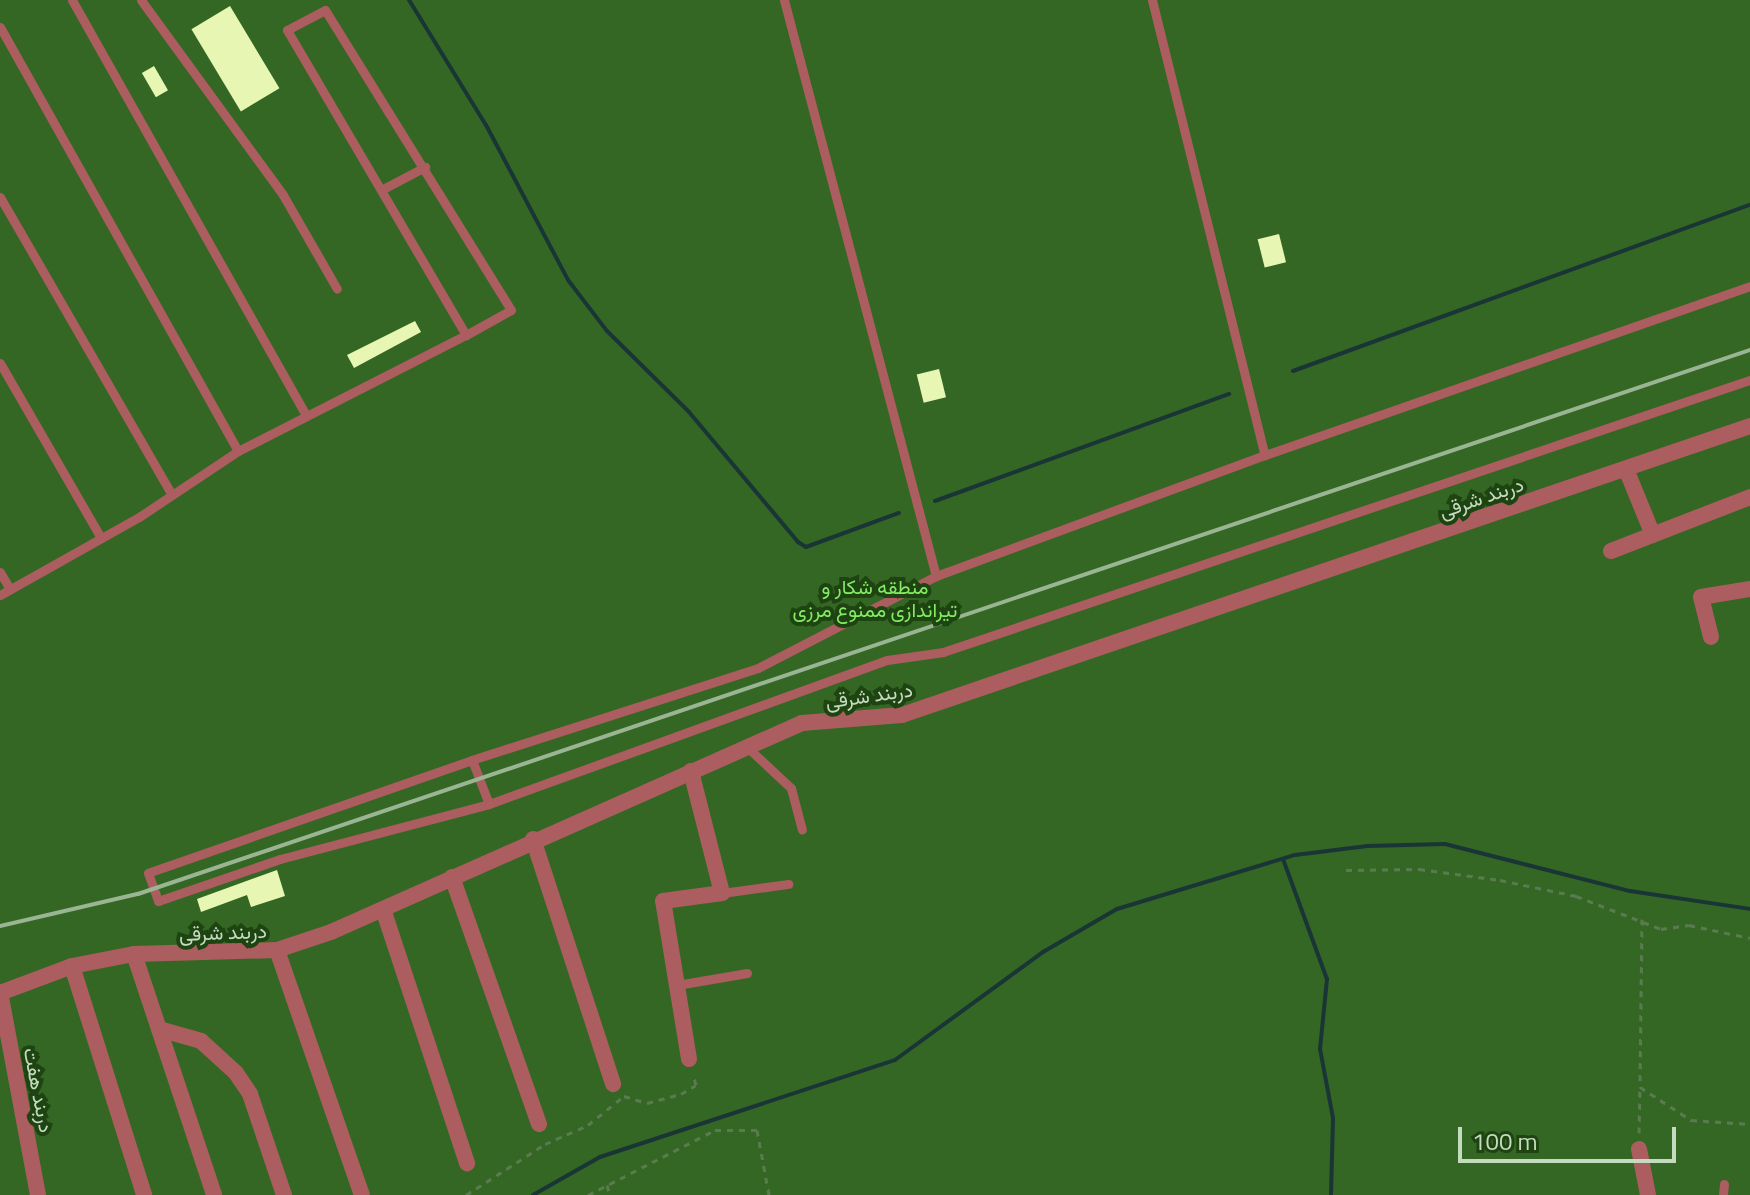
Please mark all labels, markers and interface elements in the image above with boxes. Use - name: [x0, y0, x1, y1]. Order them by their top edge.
- street label: دربند شرقی: [1436, 471, 1526, 523]
- park label: منطقه شکار و تیراندازی ممنوع مرزی: [793, 574, 957, 621]
- street label: دربند شرقی: [824, 677, 914, 713]
- street label: دربند شرقی: [179, 918, 267, 946]
- street label: دربند هفت: [19, 1045, 59, 1135]
- scale bar: [1462, 1111, 1680, 1161]
- text: 100 m: [1472, 1123, 1538, 1159]

